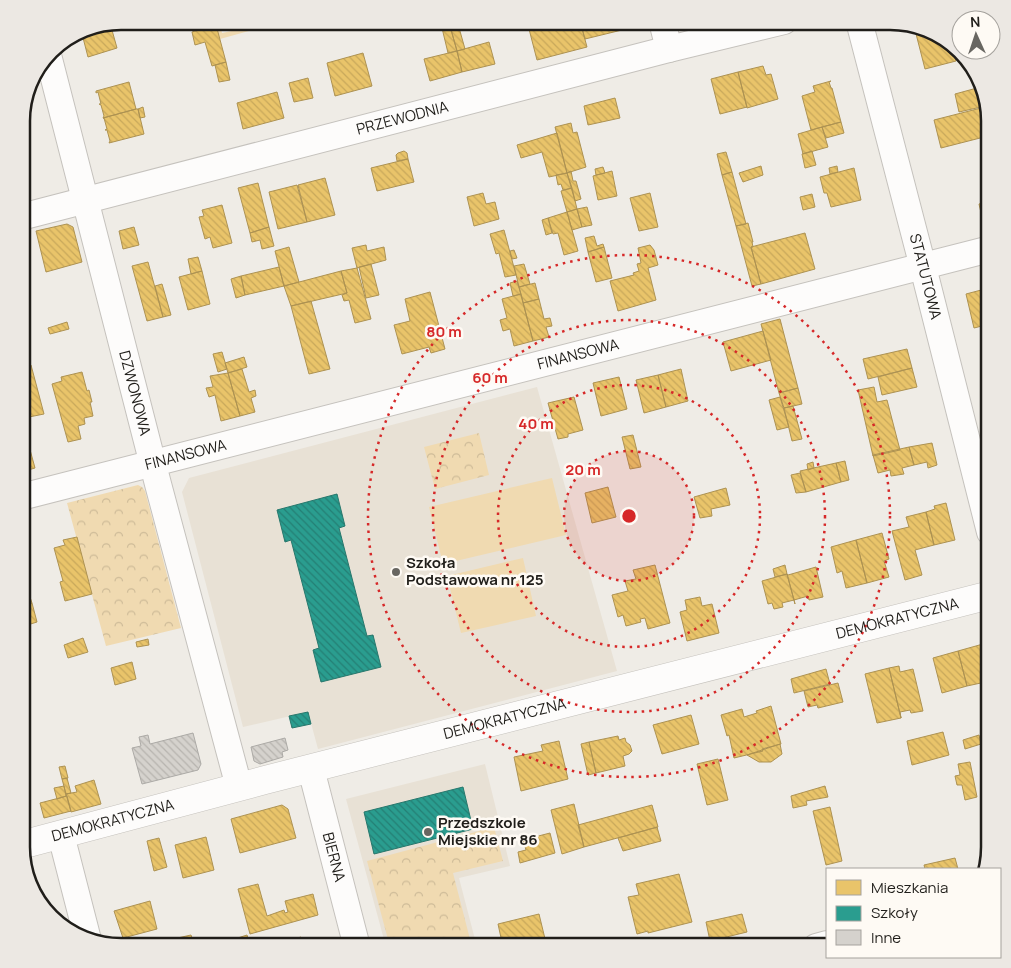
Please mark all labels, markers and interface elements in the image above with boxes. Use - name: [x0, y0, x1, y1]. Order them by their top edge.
- north arrow: [951, 10, 1001, 60]
- text: N: [970, 12, 981, 31]
- street label: PRZEWODNIA: [354, 96, 451, 140]
- street label: STATUTOWA: [905, 231, 947, 322]
- text: 80 m: [426, 321, 462, 342]
- street label: FINANSOWA: [535, 333, 621, 374]
- street label: DZWONOWA: [114, 348, 156, 438]
- text: 60 m: [472, 367, 508, 388]
- text: 40 m: [518, 413, 554, 434]
- street label: FINANSOWA: [143, 434, 229, 475]
- text: 20 m: [565, 459, 601, 480]
- centre of rings: [620, 507, 638, 525]
- place label: Szkoła Podstawowa nr 125: [406, 552, 544, 590]
- marker: Szkoła Podstawowa nr 125: [390, 566, 402, 578]
- street label: DEMOKRATYCZNA: [833, 592, 961, 644]
- street label: DEMOKRATYCZNA: [441, 692, 569, 744]
- street label: DEMOKRATYCZNA: [49, 794, 177, 846]
- place label: Przedszkole Miejskie nr 86: [438, 812, 538, 850]
- marker: Przedszkole Miejskie nr 86: [422, 826, 434, 838]
- street label: BIERNA: [318, 830, 351, 885]
- legend: [826, 868, 1001, 958]
- text: Mieszkania: [871, 877, 948, 898]
- text: Szkoły: [871, 902, 918, 923]
- text: Inne: [871, 927, 901, 948]

